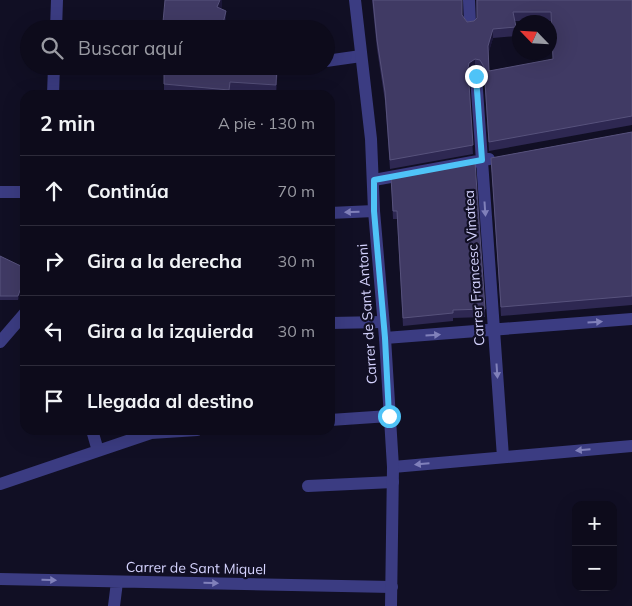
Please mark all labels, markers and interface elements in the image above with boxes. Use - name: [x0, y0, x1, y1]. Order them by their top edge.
- north arrow: [512, 15, 557, 60]
- search box: [20, 20, 335, 75]
- icon: search: [38, 34, 66, 62]
- text: Buscar aquí: [78, 36, 182, 60]
- route end: [465, 65, 488, 88]
- text: 2 min: [40, 110, 95, 136]
- text: A pie · 130 m: [218, 113, 315, 133]
- icon: ahead: [40, 177, 68, 205]
- text: Continúa: [87, 179, 169, 203]
- text: 70 m: [278, 181, 315, 201]
- street label: Carrer Francesc Vinatea: [460, 190, 488, 346]
- one-way arrow: [482, 201, 490, 217]
- one-way arrow: [344, 208, 360, 216]
- street label: Carrer de Sant Antoni: [353, 243, 381, 385]
- icon: right: [40, 247, 68, 275]
- text: Gira a la derecha: [87, 249, 242, 273]
- text: 30 m: [278, 251, 315, 271]
- icon: left: [40, 317, 68, 345]
- one-way arrow: [588, 318, 604, 326]
- text: Gira a la izquierda: [87, 319, 253, 343]
- text: 30 m: [278, 321, 315, 341]
- one-way arrow: [426, 330, 442, 338]
- one-way arrow: [493, 364, 501, 380]
- icon: arrive: [40, 387, 68, 415]
- text: Llegada al destino: [87, 389, 254, 413]
- route start: [378, 405, 401, 428]
- one-way arrow: [575, 447, 591, 455]
- one-way arrow: [413, 461, 429, 469]
- map controls: [572, 501, 617, 591]
- button: +: [572, 501, 617, 546]
- button: −: [572, 546, 617, 591]
- street label: Carrer de Sant Miquel: [126, 558, 266, 578]
- one-way arrow: [41, 576, 57, 584]
- one-way arrow: [203, 580, 219, 588]

